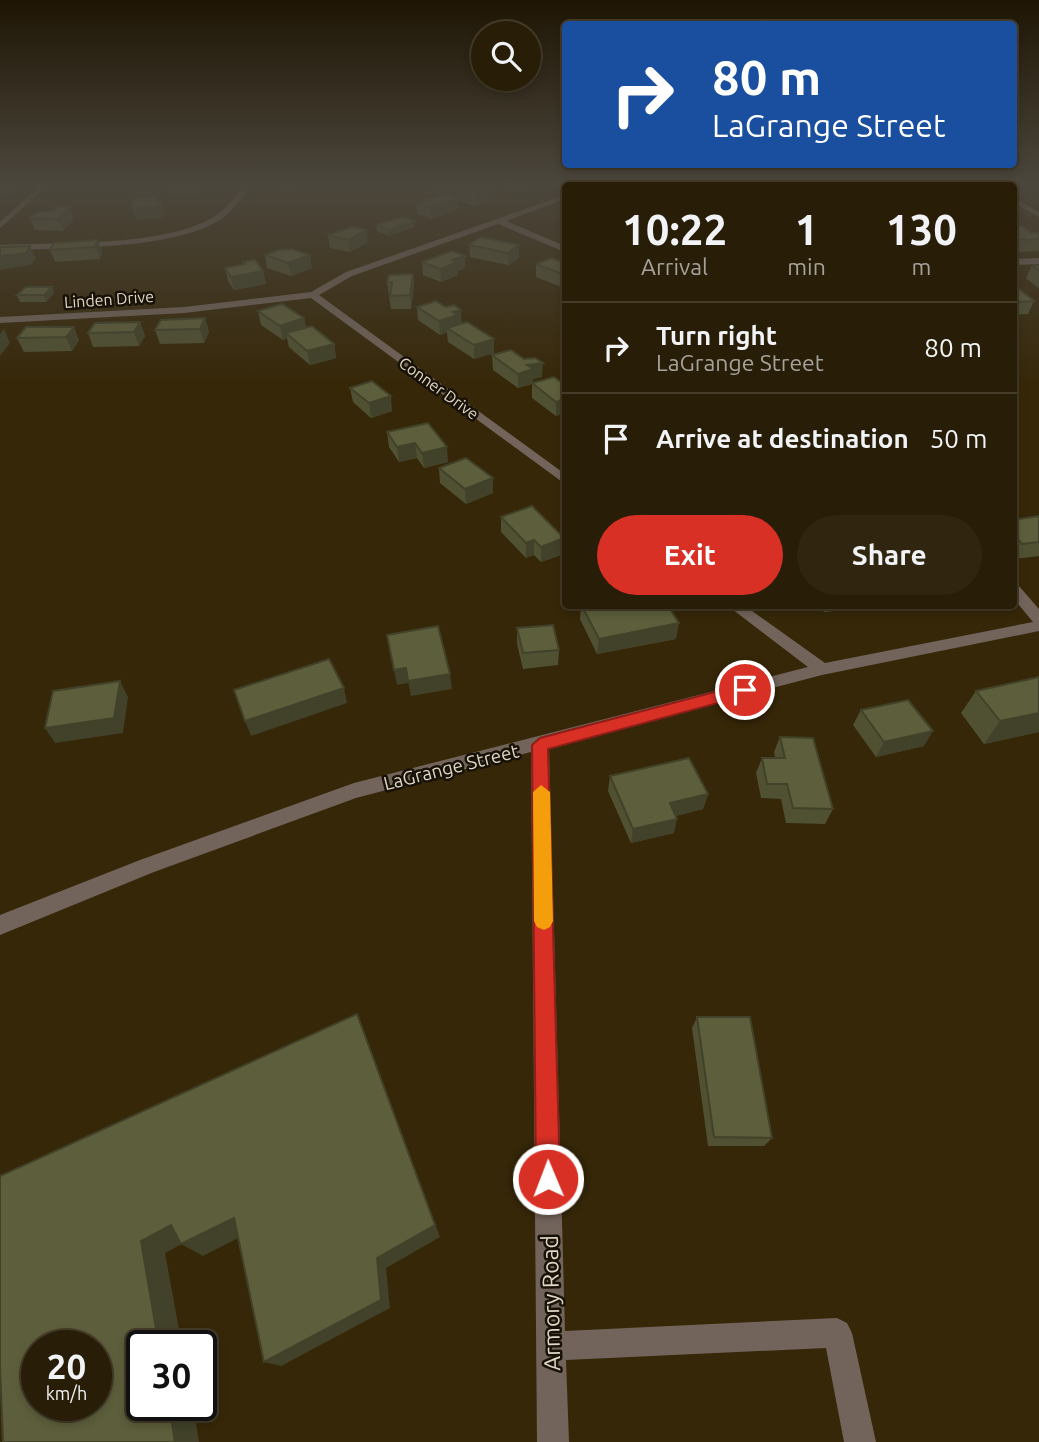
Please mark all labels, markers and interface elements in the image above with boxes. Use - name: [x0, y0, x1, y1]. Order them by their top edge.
- map controls: [471, 21, 541, 91]
- button: search: [471, 21, 541, 91]
- icon: right: [597, 49, 688, 140]
- text: 80 m: [712, 49, 821, 104]
- text: LaGrange Street: [712, 107, 946, 143]
- text: 10:22: [622, 206, 727, 253]
- text: 1: [795, 206, 818, 253]
- text: 130: [886, 206, 957, 253]
- text: Arrival: [641, 254, 708, 279]
- text: min: [787, 254, 826, 279]
- text: m: [911, 254, 931, 279]
- street label: Linden Drive: [63, 287, 155, 311]
- text: Turn right: [656, 321, 777, 350]
- icon: right: [597, 329, 635, 367]
- text: 80 m: [924, 333, 982, 362]
- text: LaGrange Street: [656, 350, 824, 375]
- street label: Conner Drive: [396, 353, 482, 423]
- icon: arrive: [597, 420, 635, 458]
- text: Arrive at destination: [656, 424, 909, 453]
- text: 50 m: [930, 424, 987, 453]
- button: Exit: [597, 515, 783, 595]
- button: Share: [797, 515, 982, 595]
- pin: [715, 660, 775, 720]
- icon: arrive: [726, 671, 764, 709]
- street label: LaGrange Street: [381, 739, 521, 794]
- position arrow: [511, 1142, 585, 1216]
- street label: Armory Road: [537, 1235, 564, 1371]
- speed limit sign: 30: [126, 1330, 217, 1421]
- text: 20: [47, 1346, 86, 1386]
- text: km/h: [46, 1383, 87, 1403]

